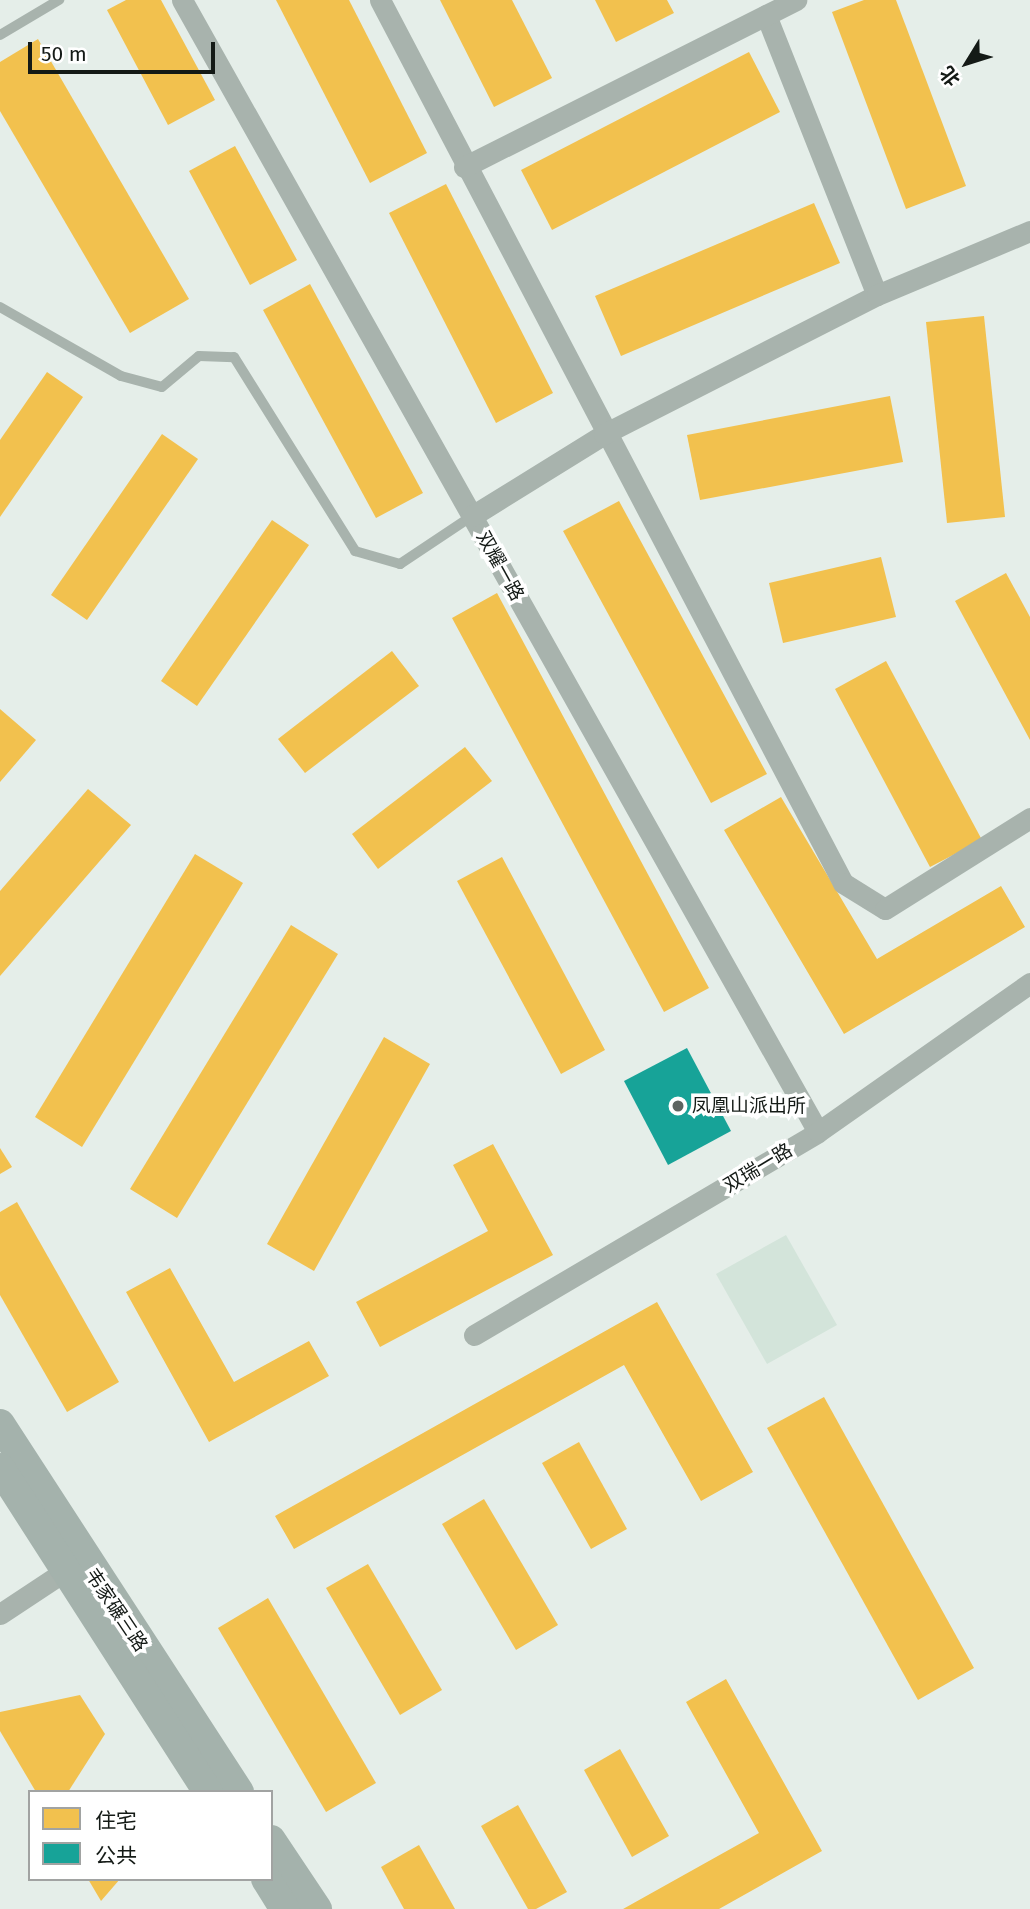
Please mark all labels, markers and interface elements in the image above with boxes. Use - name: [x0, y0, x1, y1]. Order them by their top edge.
- scale bar: [32, 28, 219, 72]
- north arrow: [932, 28, 1002, 98]
- text: 50 m: [41, 41, 87, 67]
- text: 北: [935, 62, 965, 91]
- street label: 双耀一路: [472, 527, 528, 605]
- place label: 凤凰山派出所: [692, 1095, 806, 1117]
- marker: 凤凰山派出所: [670, 1098, 686, 1114]
- street label: 双瑞一路: [720, 1139, 796, 1197]
- street label: 韦家碾三路: [80, 1564, 152, 1656]
- legend: [28, 1790, 273, 1881]
- text: 住宅: [95, 1808, 137, 1834]
- text: 公共: [95, 1843, 137, 1869]

